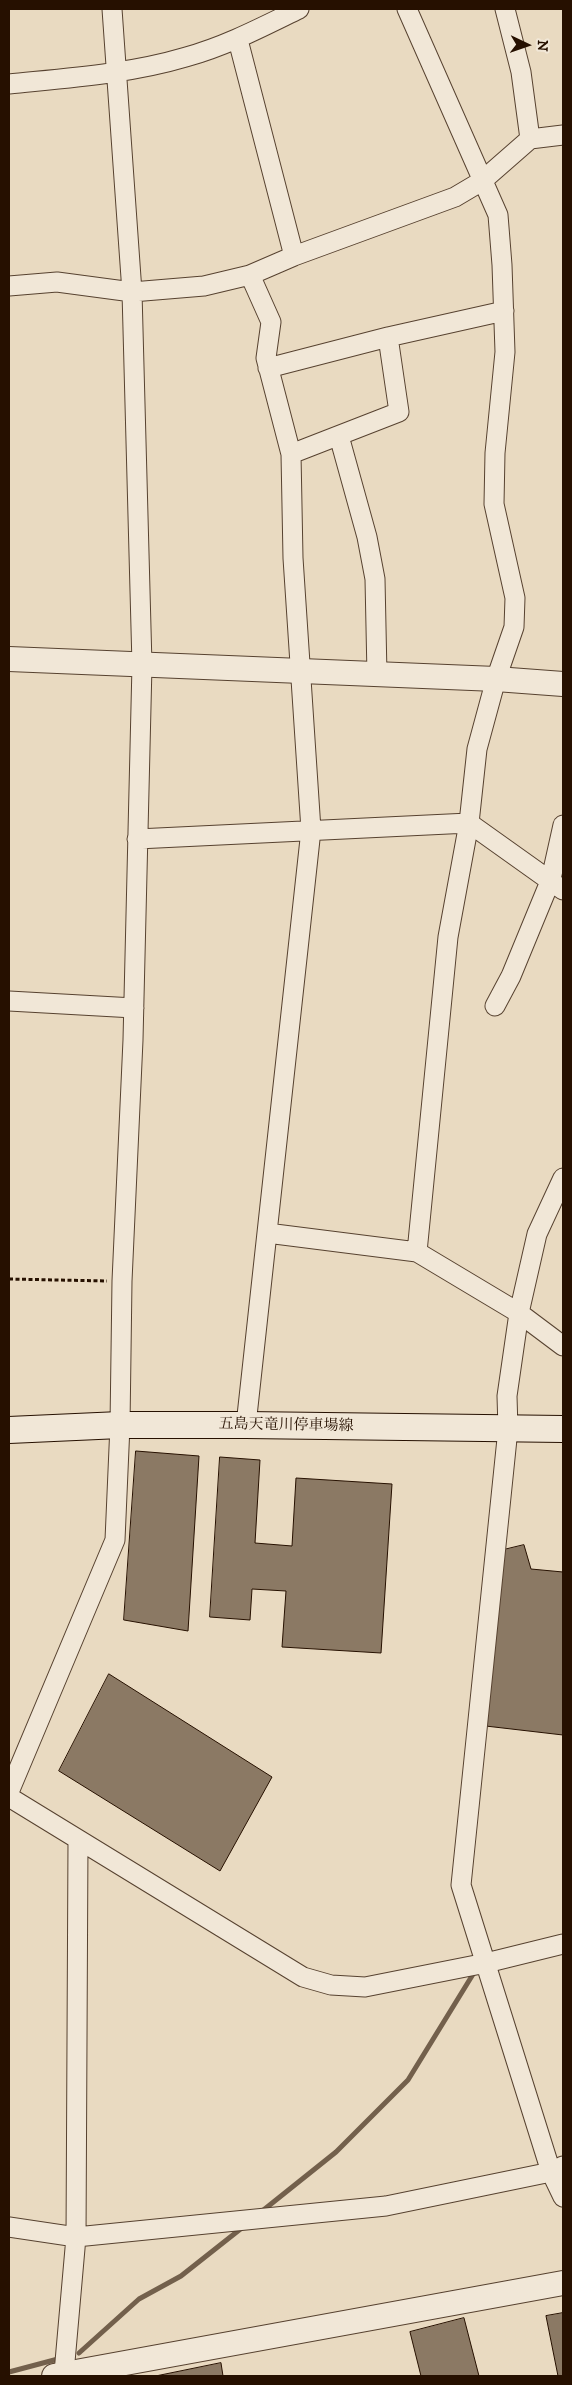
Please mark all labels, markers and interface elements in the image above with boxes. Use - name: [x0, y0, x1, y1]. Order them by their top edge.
- north arrow: [502, 20, 552, 70]
- text: N: [533, 40, 551, 52]
- street label: 五島天竜川停車場線: [218, 1416, 354, 1436]

